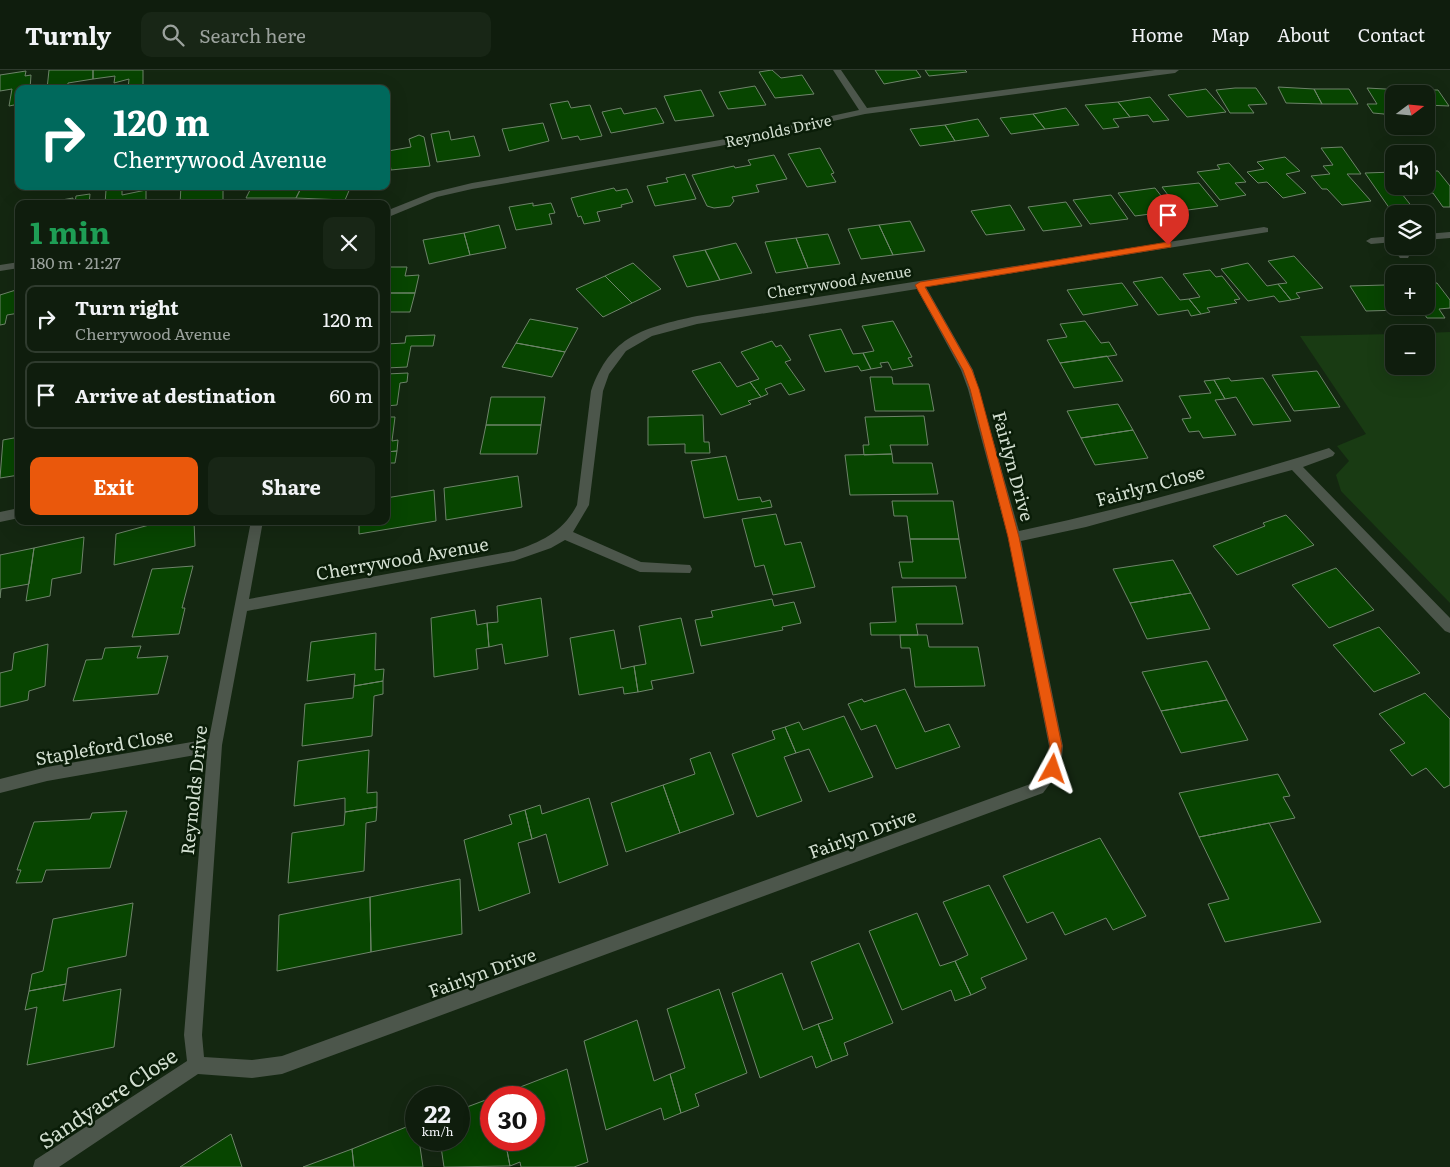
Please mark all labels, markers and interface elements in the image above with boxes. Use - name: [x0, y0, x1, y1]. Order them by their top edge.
- search box: [141, 12, 491, 57]
- text: Turnly: [25, 17, 111, 52]
- icon: search: [159, 21, 187, 49]
- text: Search here: [199, 21, 306, 49]
- text: Home: [1131, 21, 1183, 48]
- text: Map: [1211, 21, 1249, 48]
- text: About: [1277, 21, 1330, 48]
- text: Contact: [1358, 21, 1425, 48]
- north arrow: [1385, 85, 1435, 135]
- map controls: [1385, 85, 1435, 375]
- text: 120 m: [113, 95, 210, 147]
- icon: right: [30, 105, 95, 170]
- street label: Reynolds Drive: [723, 107, 834, 153]
- text: Cherrywood Avenue: [113, 142, 327, 175]
- button: sound: [1385, 145, 1435, 195]
- pin: [1147, 194, 1189, 245]
- icon: arrive: [1154, 201, 1182, 229]
- button: layers: [1385, 205, 1435, 255]
- text: 1 min: [30, 209, 110, 253]
- button: close: [323, 217, 375, 269]
- text: 180 m · 21:27: [30, 250, 121, 274]
- street label: Cherrywood Avenue: [765, 258, 913, 304]
- button: +: [1385, 265, 1435, 315]
- text: Turn right: [75, 293, 179, 321]
- icon: right: [32, 305, 60, 333]
- text: 120 m: [322, 305, 373, 333]
- text: Cherrywood Avenue: [75, 321, 230, 345]
- button: −: [1385, 325, 1435, 375]
- icon: arrive: [32, 381, 60, 409]
- text: Arrive at destination: [75, 381, 276, 409]
- text: 60 m: [330, 381, 373, 409]
- street label: Fairlyn Drive: [986, 408, 1042, 524]
- button: Exit: [30, 457, 198, 515]
- button: Share: [208, 457, 375, 515]
- street label: Fairlyn Close: [1093, 458, 1207, 512]
- street label: Cherrywood Avenue: [314, 530, 490, 586]
- street label: Stapleford Close: [33, 721, 175, 771]
- street label: Reynolds Drive: [173, 724, 213, 856]
- position arrow: [1026, 742, 1078, 794]
- street label: Fairlyn Drive: [804, 801, 920, 865]
- street label: Fairlyn Drive: [424, 940, 540, 1004]
- street label: Sandyacre Close: [31, 1039, 183, 1155]
- speed limit sign: 30: [480, 1086, 545, 1151]
- text: 22: [424, 1094, 451, 1131]
- text: km/h: [422, 1122, 453, 1140]

